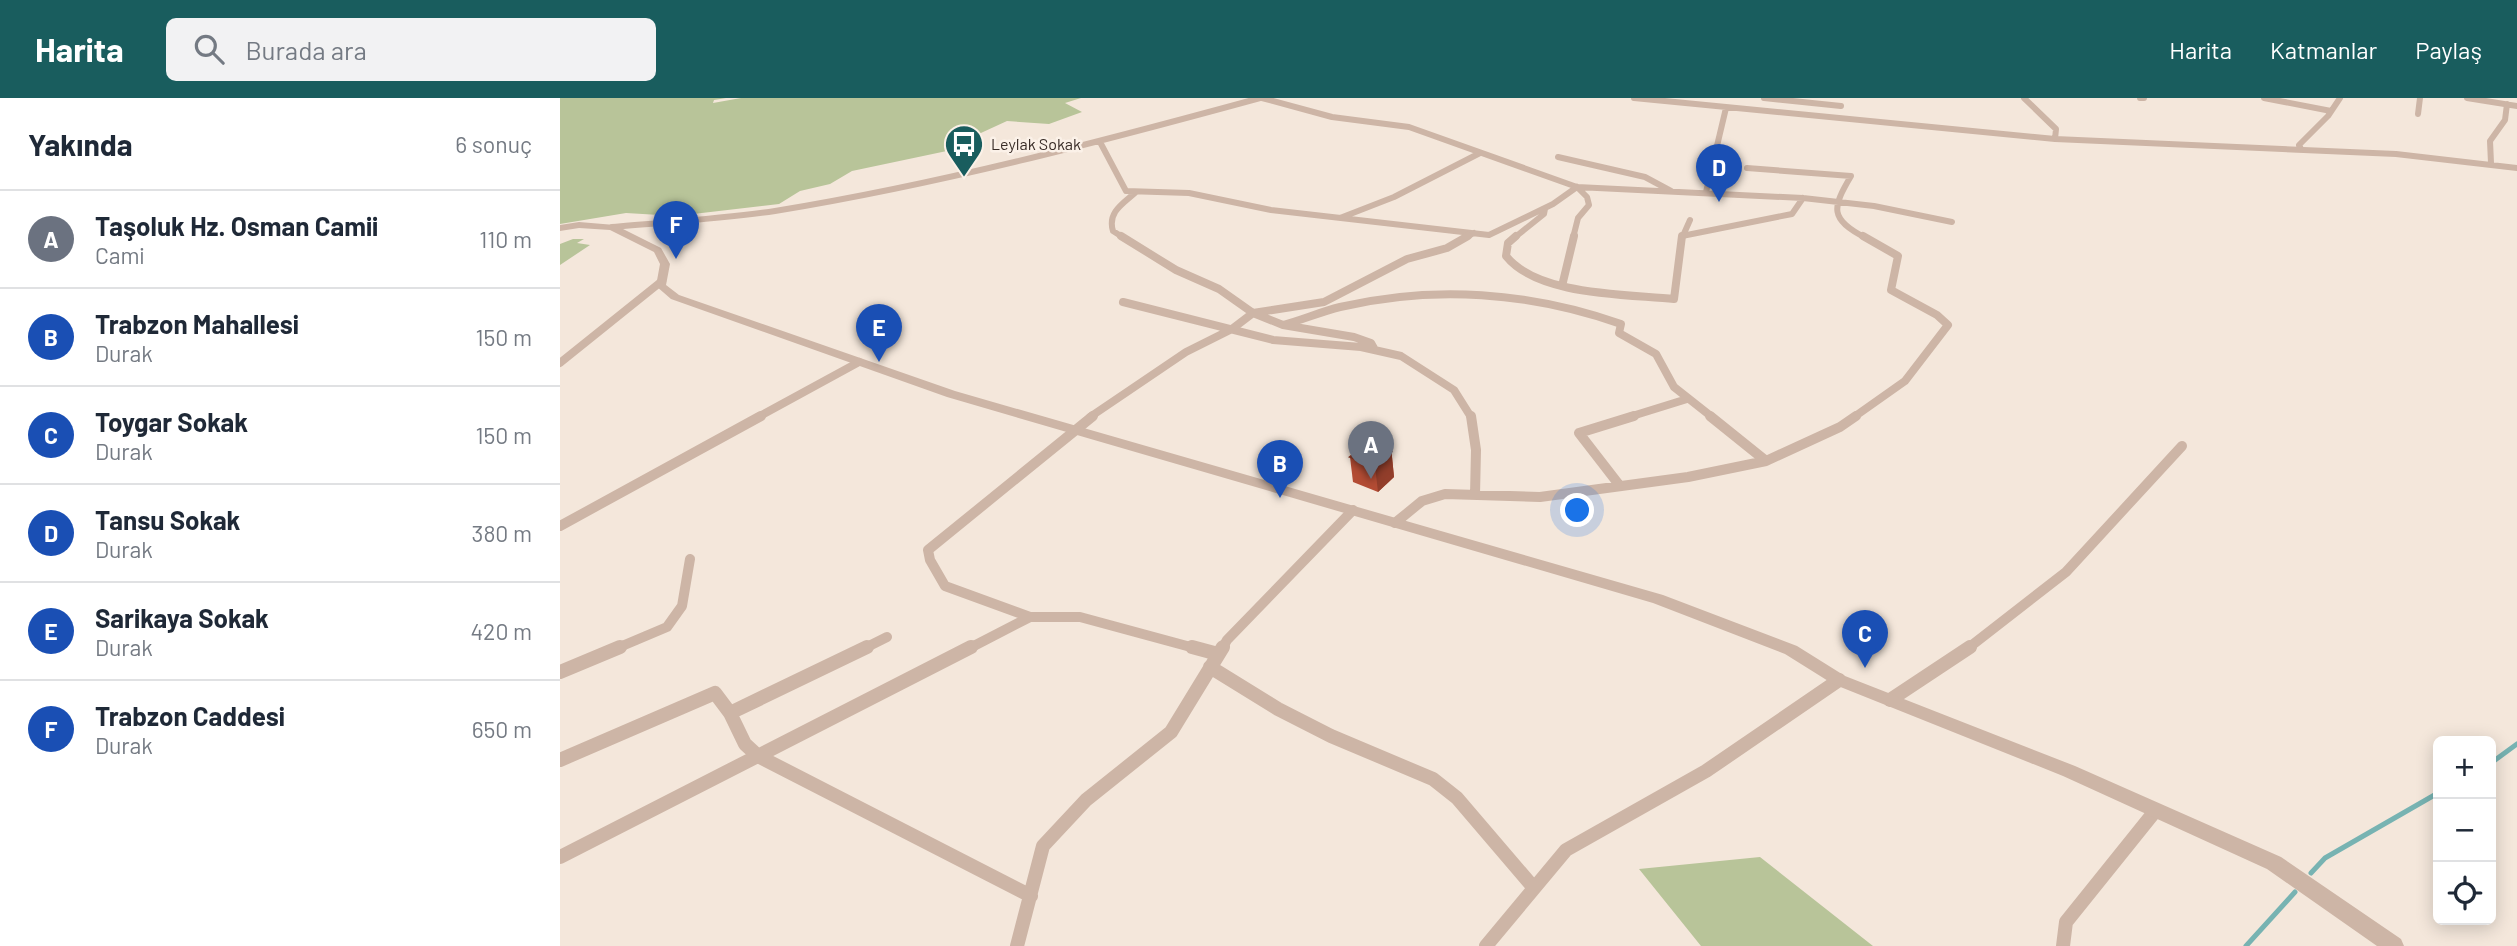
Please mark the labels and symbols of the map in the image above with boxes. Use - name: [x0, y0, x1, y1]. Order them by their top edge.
- bus stop icon: Leylak Sokak: [943, 123, 985, 178]
- place label: Leylak Sokak: [991, 134, 1081, 153]
- pin: D: [1696, 144, 1742, 202]
- pin: F: [653, 201, 699, 259]
- pin: E: [856, 304, 902, 362]
- pin: A: [1348, 421, 1394, 479]
- pin: B: [1257, 440, 1303, 498]
- your location: [1560, 493, 1594, 527]
- pin: C: [1842, 610, 1888, 668]

